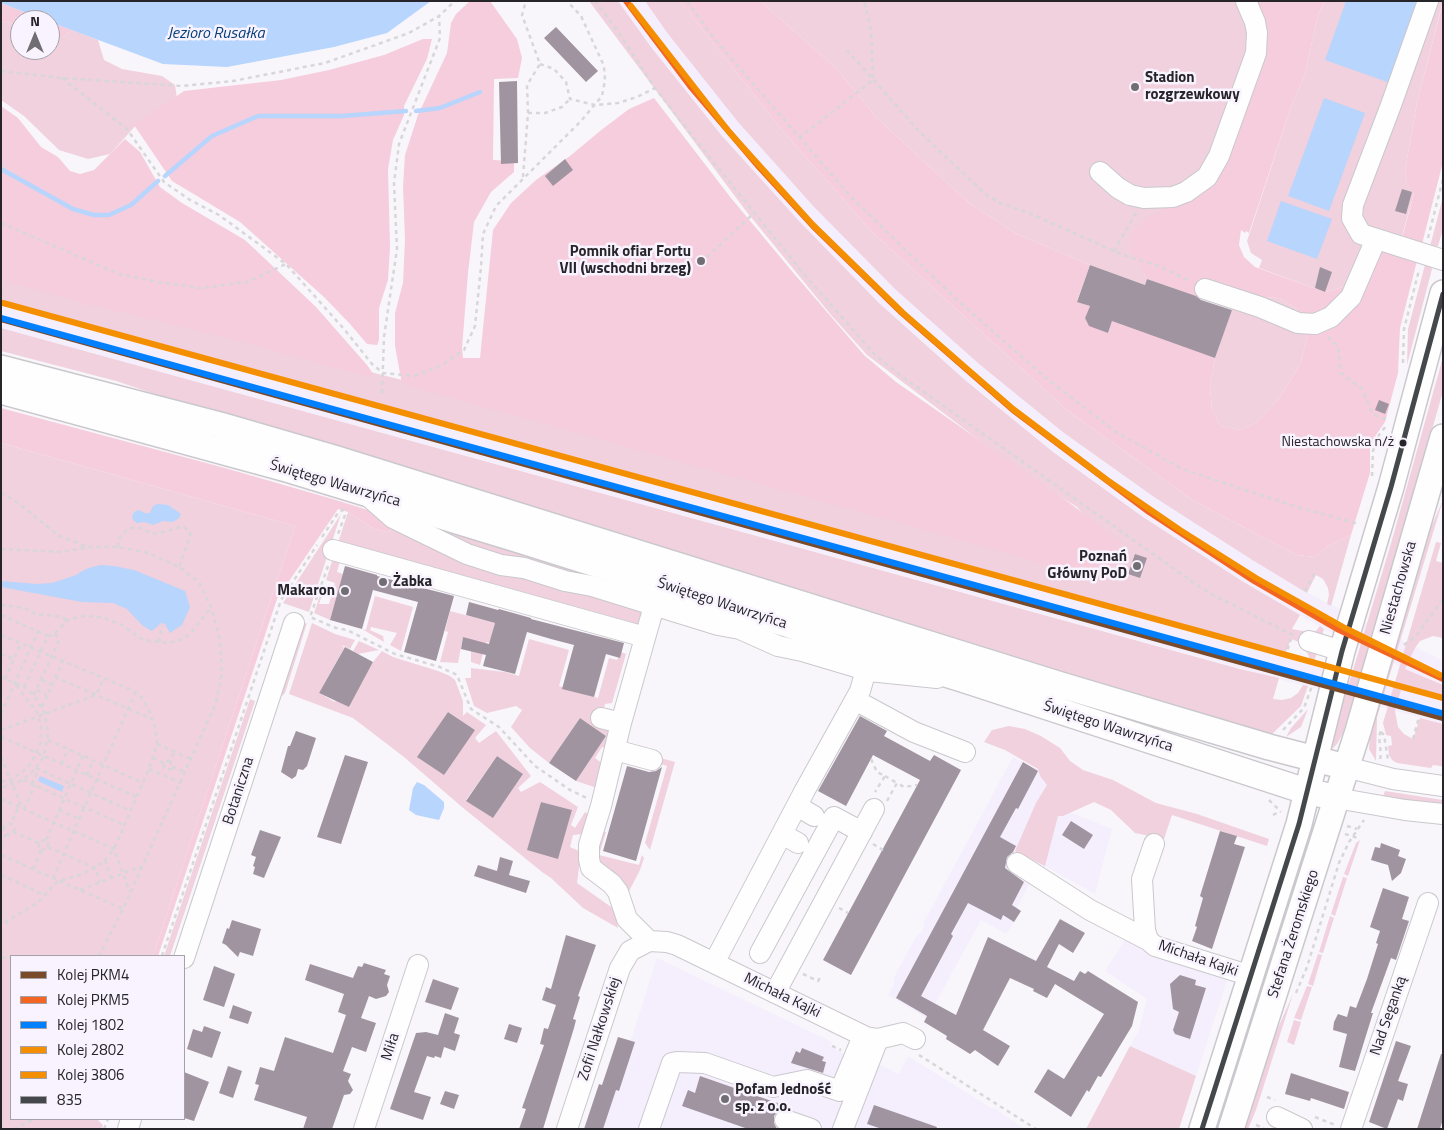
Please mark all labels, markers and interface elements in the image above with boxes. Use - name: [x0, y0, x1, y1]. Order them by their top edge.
- north arrow: [10, 10, 60, 60]
- text: N: [30, 10, 40, 31]
- water label: Jezioro Rusałka: [168, 24, 264, 44]
- place label: Stadion rozgrzewkowy: [1145, 69, 1240, 104]
- marker: Stadion rozgrzewkowy: [1129, 81, 1141, 93]
- place label: Pomnik ofiar Fortu VII (wschodni brzeg): [560, 243, 691, 278]
- marker: Pomnik ofiar Fortu VII (wschodni brzeg): [695, 255, 707, 267]
- place label: Niestachowska n/ż: [1282, 435, 1394, 451]
- marker: Niestachowska n/ż: [1398, 438, 1408, 448]
- street label: Świętego Wawrzyńca: [267, 457, 403, 511]
- street label: Niestachowska: [1377, 539, 1421, 637]
- place label: Poznań Główny PoD: [1047, 548, 1127, 583]
- marker: Poznań Główny PoD: [1131, 560, 1143, 572]
- place label: Żabka: [393, 573, 432, 591]
- street label: Świętego Wawrzyńca: [655, 575, 789, 633]
- marker: Żabka: [377, 576, 389, 588]
- place label: Makaron: [277, 582, 335, 600]
- marker: Makaron: [339, 585, 351, 597]
- street label: Świętego Wawrzyńca: [1041, 698, 1175, 756]
- street label: Botaniczna: [220, 755, 258, 827]
- street label: Stefana Żeromskiego: [1265, 868, 1323, 1000]
- street label: Michała Kajki: [1156, 937, 1240, 981]
- legend: [10, 955, 185, 1120]
- text: Kolej PKM4: [57, 963, 129, 986]
- street label: Michała Kajki: [741, 970, 823, 1022]
- street label: Nad Seganką: [1367, 974, 1411, 1058]
- street label: Zofii Nałkowskiej: [575, 975, 625, 1083]
- text: Kolej PKM5: [57, 988, 129, 1011]
- text: Kolej 1802: [57, 1013, 124, 1036]
- street label: Miła: [378, 1031, 404, 1063]
- text: Kolej 2802: [57, 1038, 124, 1061]
- text: Kolej 3806: [57, 1063, 124, 1086]
- place label: Pofam Jedność sp. z o.o.: [735, 1081, 831, 1116]
- text: 835: [57, 1088, 82, 1111]
- marker: Pofam Jedność sp. z o.o.: [719, 1093, 731, 1105]

